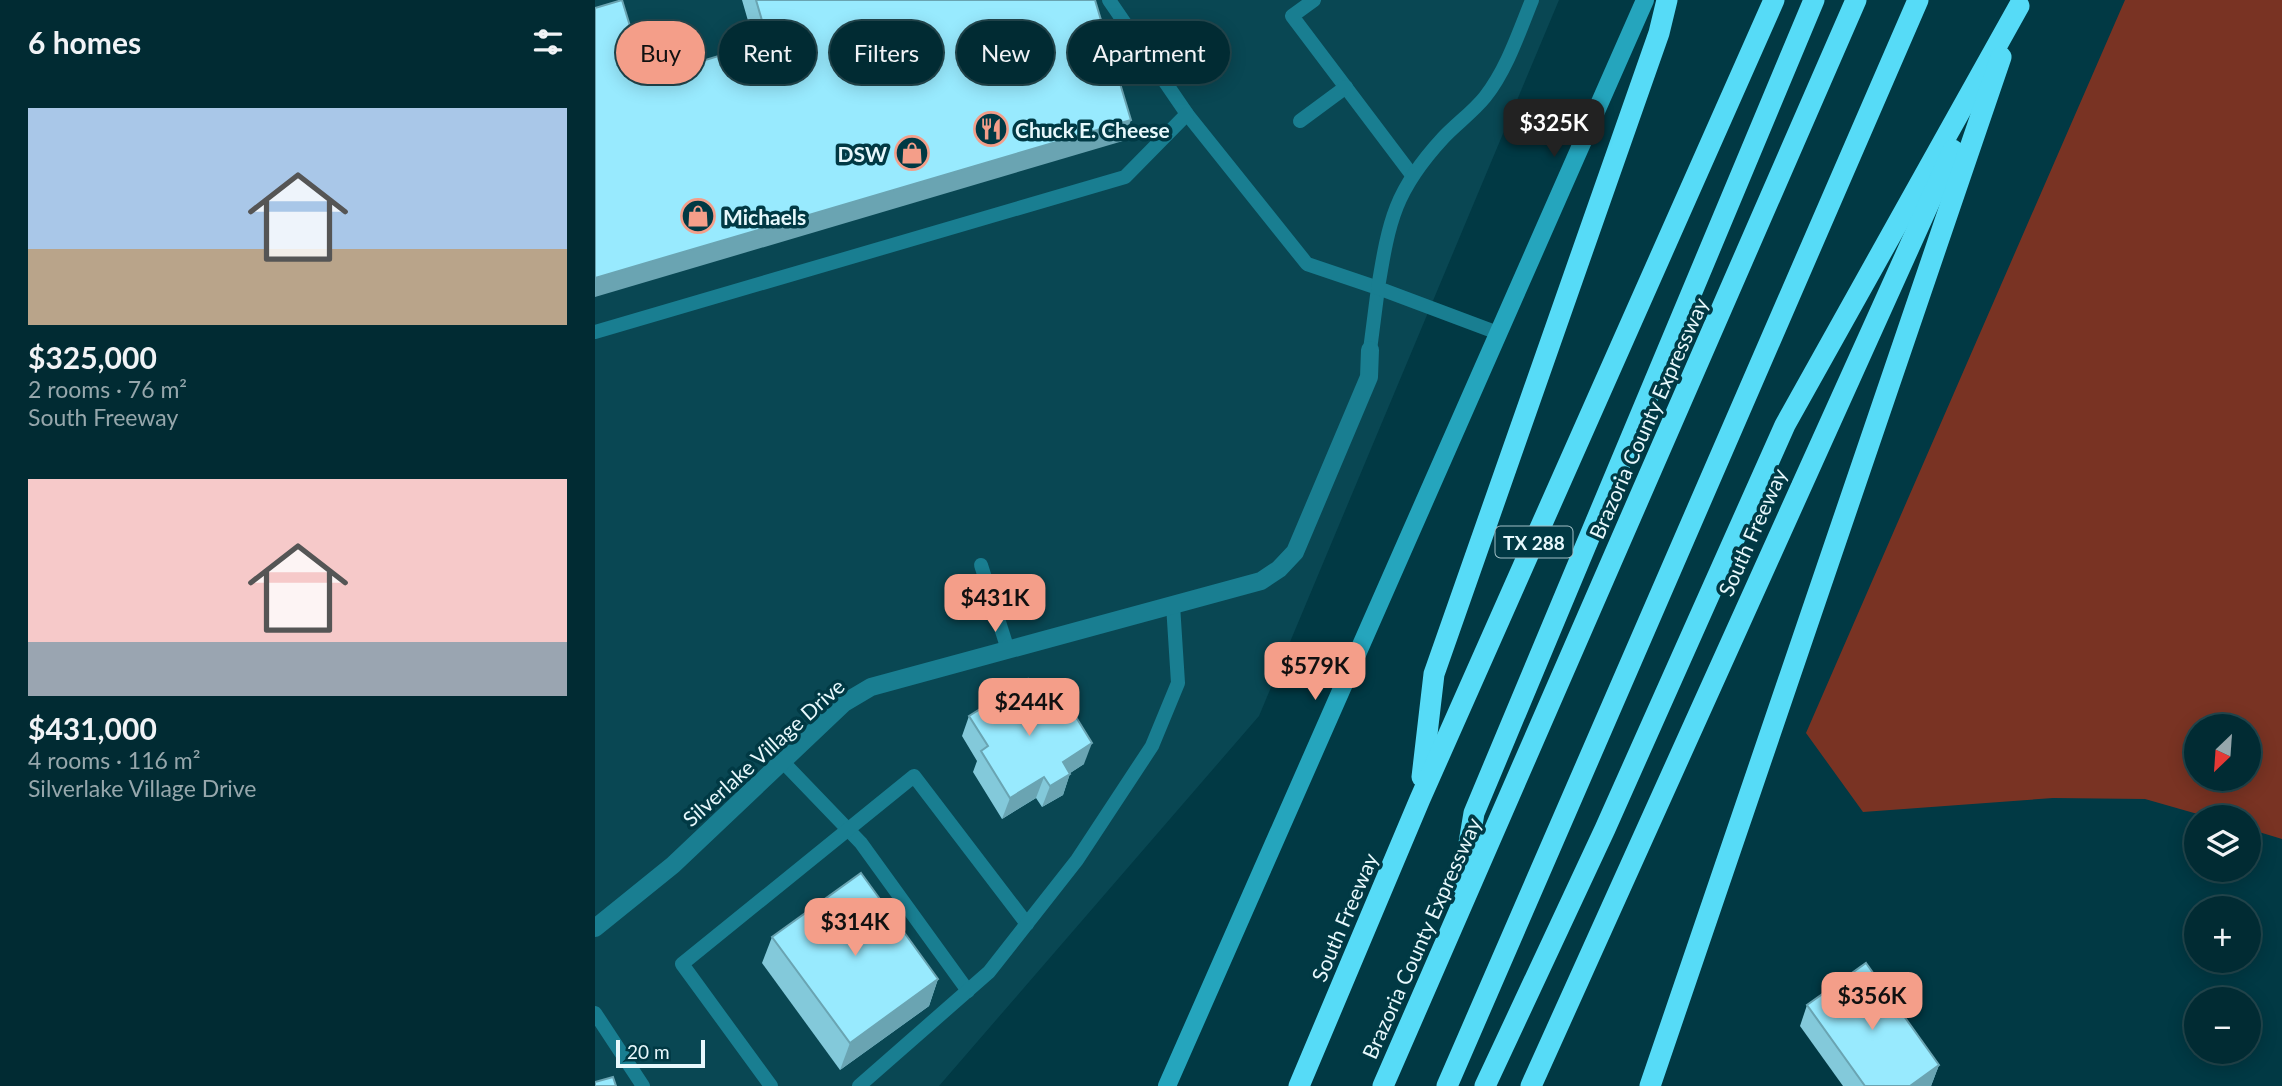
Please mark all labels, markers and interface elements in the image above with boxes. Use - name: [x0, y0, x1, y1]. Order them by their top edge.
- chip: Buy: [616, 21, 705, 84]
- chip: Rent: [719, 21, 816, 84]
- chip: Filters: [830, 21, 943, 84]
- chip: New: [957, 21, 1054, 84]
- chip: Apartment: [1068, 21, 1230, 84]
- icon: filters: [529, 23, 567, 61]
- text: 6 homes: [28, 24, 141, 60]
- pin: $325K: [1505, 100, 1603, 159]
- text: $325K: [1519, 108, 1589, 136]
- restaurant icon: Chuck E. Cheese: [972, 110, 1010, 148]
- place label: Chuck E. Cheese: [1015, 117, 1170, 142]
- shop icon: DSW: [893, 134, 931, 172]
- place label: DSW: [838, 141, 887, 166]
- icon: home: [235, 154, 361, 280]
- shop icon: Michaels: [679, 197, 717, 235]
- place label: Michaels: [723, 204, 806, 229]
- street label: Brazoria County Expressway: [1583, 293, 1713, 542]
- text: $325,000: [28, 339, 157, 375]
- text: 2 rooms · 76 m²: [28, 375, 187, 403]
- text: South Freeway: [28, 403, 178, 431]
- street label: South Freeway: [1713, 464, 1791, 600]
- icon: home: [235, 525, 361, 651]
- road number: TX 288: [1495, 526, 1573, 558]
- pin: $431K: [946, 574, 1044, 634]
- text: $431K: [960, 583, 1030, 611]
- pin: $579K: [1266, 642, 1364, 702]
- text: $579K: [1280, 651, 1350, 679]
- street label: Silverlake Village Drive: [677, 673, 849, 831]
- pin: $244K: [980, 678, 1078, 738]
- text: $244K: [994, 687, 1064, 715]
- text: $431,000: [28, 710, 157, 746]
- north arrow: [2184, 714, 2261, 791]
- map controls: [2184, 714, 2261, 1064]
- text: 4 rooms · 116 m²: [28, 746, 200, 774]
- text: Silverlake Village Drive: [28, 774, 257, 802]
- button: layers: [2184, 805, 2261, 882]
- street label: Brazoria County Expressway: [1356, 813, 1486, 1062]
- street label: South Freeway: [1306, 849, 1382, 985]
- button: +: [2184, 896, 2261, 973]
- pin: $314K: [806, 898, 904, 958]
- text: $314K: [820, 907, 890, 935]
- pin: $356K: [1823, 972, 1921, 1032]
- text: $356K: [1837, 981, 1907, 1009]
- button: −: [2184, 987, 2261, 1064]
- scale bar: [616, 1037, 705, 1069]
- text: 20 m: [627, 1040, 670, 1063]

